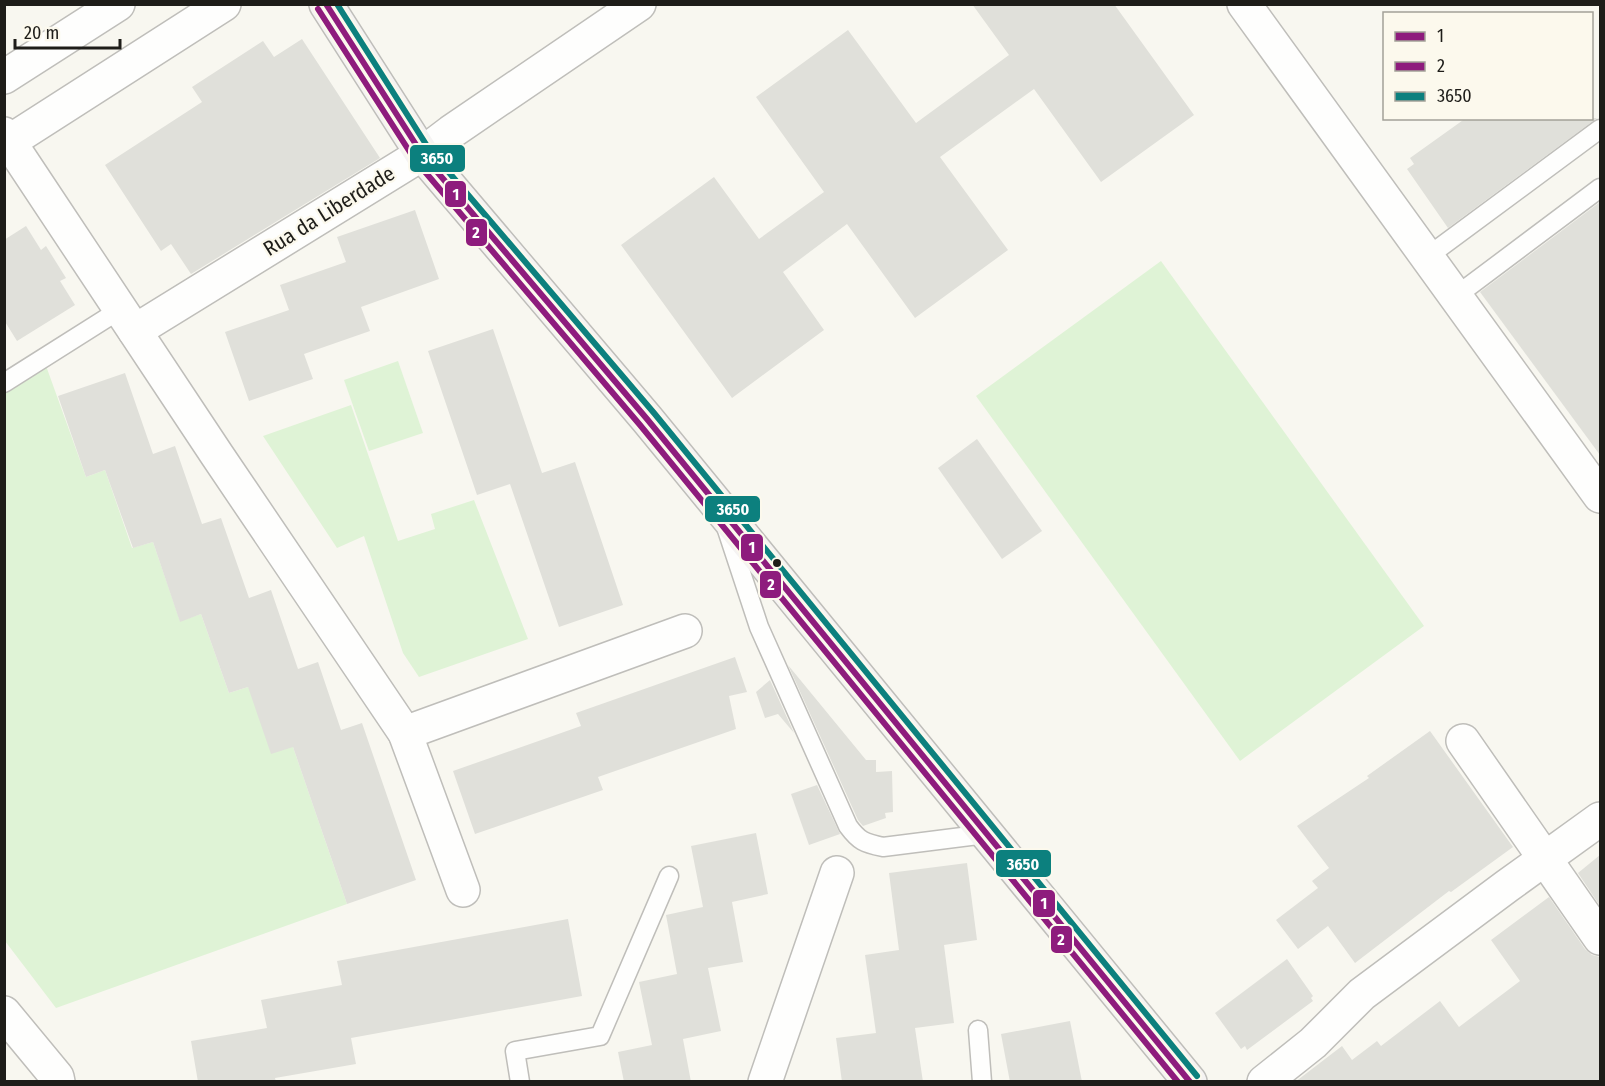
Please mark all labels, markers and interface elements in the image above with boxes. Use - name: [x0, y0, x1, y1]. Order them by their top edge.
- scale bar: [15, 12, 120, 50]
- legend: [1383, 12, 1593, 120]
- text: 20 m: [24, 22, 59, 44]
- text: 1: [1437, 25, 1444, 47]
- text: 2: [1437, 55, 1445, 77]
- text: 3650: [1437, 85, 1472, 107]
- line badge: 3650: [409, 144, 466, 173]
- text: 3650: [420, 149, 453, 168]
- street label: Rua da Liberdade: [258, 160, 400, 262]
- line badge: 1: [444, 180, 467, 208]
- text: 1: [453, 185, 459, 204]
- line badge: 2: [465, 218, 488, 247]
- text: 2: [471, 223, 480, 242]
- line badge: 3650: [704, 495, 761, 523]
- text: 3650: [716, 500, 749, 519]
- line badge: 1: [740, 533, 764, 562]
- text: 1: [749, 538, 755, 557]
- unlabelled marker: [771, 557, 783, 569]
- line badge: 2: [759, 570, 782, 599]
- text: 2: [766, 575, 775, 594]
- line badge: 3650: [995, 849, 1052, 878]
- text: 3650: [1006, 855, 1039, 874]
- line badge: 1: [1032, 889, 1056, 918]
- text: 1: [1041, 894, 1047, 913]
- line badge: 2: [1050, 925, 1073, 954]
- text: 2: [1056, 930, 1065, 949]

